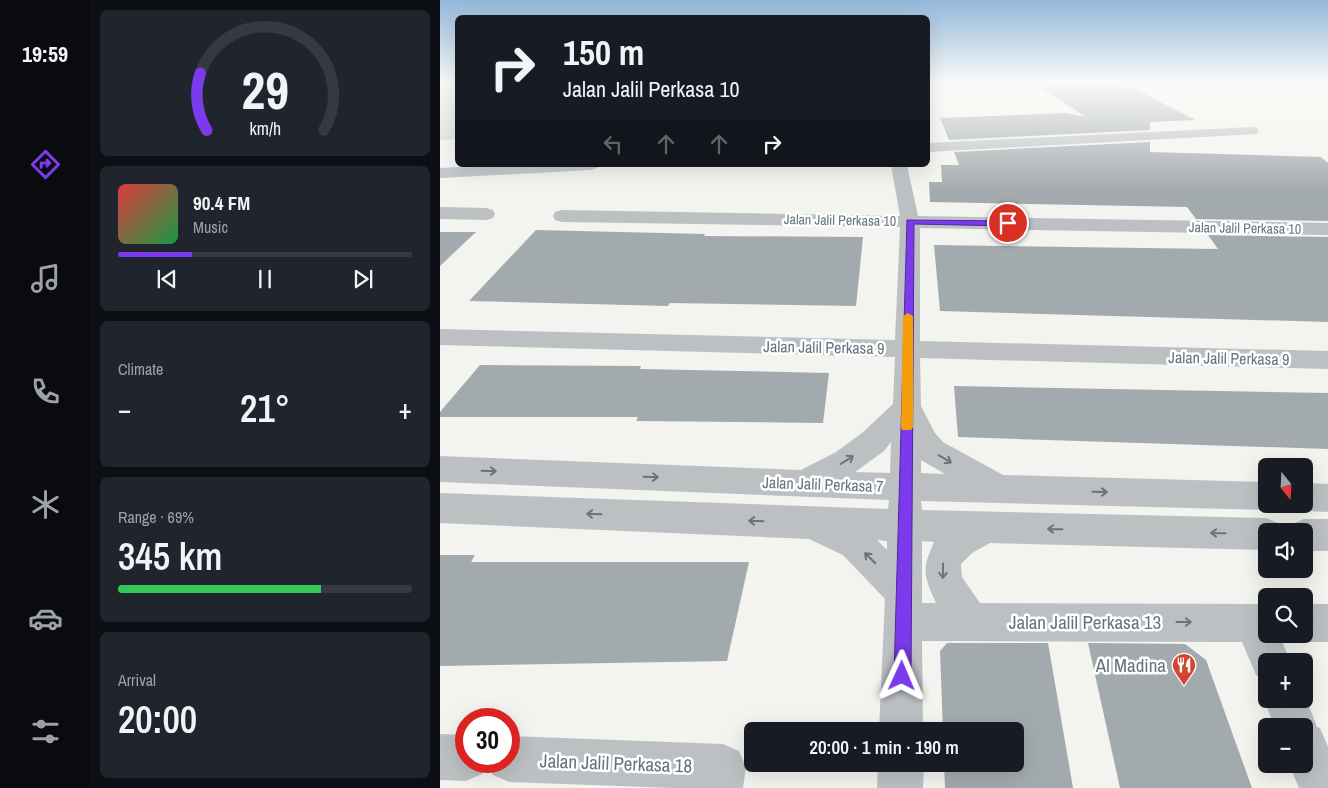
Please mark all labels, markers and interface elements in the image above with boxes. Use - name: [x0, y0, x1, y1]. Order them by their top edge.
- text: 150 m: [563, 29, 644, 76]
- icon: right: [480, 35, 545, 100]
- text: 19:59: [22, 39, 68, 69]
- text: 29: [241, 55, 289, 125]
- text: Jalan Jalil Perkasa 10: [563, 74, 740, 104]
- text: km/h: [249, 117, 281, 141]
- icon: left: [599, 130, 627, 158]
- icon: ahead: [652, 130, 680, 158]
- icon: ahead: [705, 130, 733, 158]
- icon: right: [758, 130, 786, 158]
- icon: directions: [28, 147, 63, 182]
- text: 90.4 FM: [193, 190, 250, 216]
- pin: [987, 202, 1029, 244]
- icon: arrive: [994, 209, 1022, 237]
- street label: Jalan Jalil Perkasa 10: [784, 210, 896, 230]
- text: Music: [193, 216, 228, 238]
- street label: Jalan Jalil Perkasa 10: [1189, 218, 1301, 238]
- icon: music: [28, 261, 63, 296]
- icon: previous: [153, 265, 181, 293]
- icon: pause: [251, 265, 279, 293]
- icon: next: [349, 265, 377, 293]
- street label: Jalan Jalil Perkasa 9: [763, 335, 885, 359]
- street label: Jalan Jalil Perkasa 9: [1168, 346, 1290, 370]
- text: Climate: [118, 358, 163, 380]
- icon: phone: [28, 374, 63, 409]
- text: 21°: [240, 383, 290, 434]
- text: −: [118, 390, 131, 428]
- text: +: [399, 390, 412, 428]
- one-way arrow: [840, 455, 854, 465]
- one-way arrow: [938, 455, 952, 465]
- north arrow: [1258, 458, 1312, 512]
- map controls: [1258, 458, 1313, 773]
- one-way arrow: [480, 466, 496, 475]
- street label: Jalan Jalil Perkasa 7: [762, 471, 884, 497]
- one-way arrow: [643, 473, 659, 482]
- icon: climate: [28, 487, 63, 522]
- one-way arrow: [1091, 487, 1107, 497]
- text: Range · 69%: [118, 506, 194, 528]
- one-way arrow: [586, 510, 602, 519]
- one-way arrow: [748, 516, 764, 526]
- button: sound: [1258, 523, 1313, 578]
- one-way arrow: [1047, 524, 1063, 533]
- one-way arrow: [1210, 528, 1226, 537]
- text: 345 km: [118, 531, 222, 582]
- one-way arrow: [864, 552, 876, 564]
- one-way arrow: [939, 562, 948, 578]
- button: search: [1258, 588, 1313, 643]
- icon: car: [28, 601, 63, 636]
- street label: Jalan Jalil Perkasa 13: [1009, 609, 1161, 635]
- one-way arrow: [1175, 617, 1191, 627]
- position arrow: [875, 649, 927, 701]
- place label: Al Madina: [1095, 652, 1166, 678]
- restaurant icon: Al Madina: [1171, 652, 1197, 686]
- button: +: [1258, 653, 1313, 708]
- text: Arrival: [118, 669, 156, 691]
- text: 20:00: [118, 694, 197, 745]
- speed limit sign: 30: [455, 708, 520, 773]
- icon: filters: [28, 714, 63, 749]
- button: −: [1258, 718, 1313, 773]
- text: 20:00 · 1 min · 190 m: [809, 734, 959, 760]
- street label: Jalan Jalil Perkasa 18: [539, 747, 693, 779]

